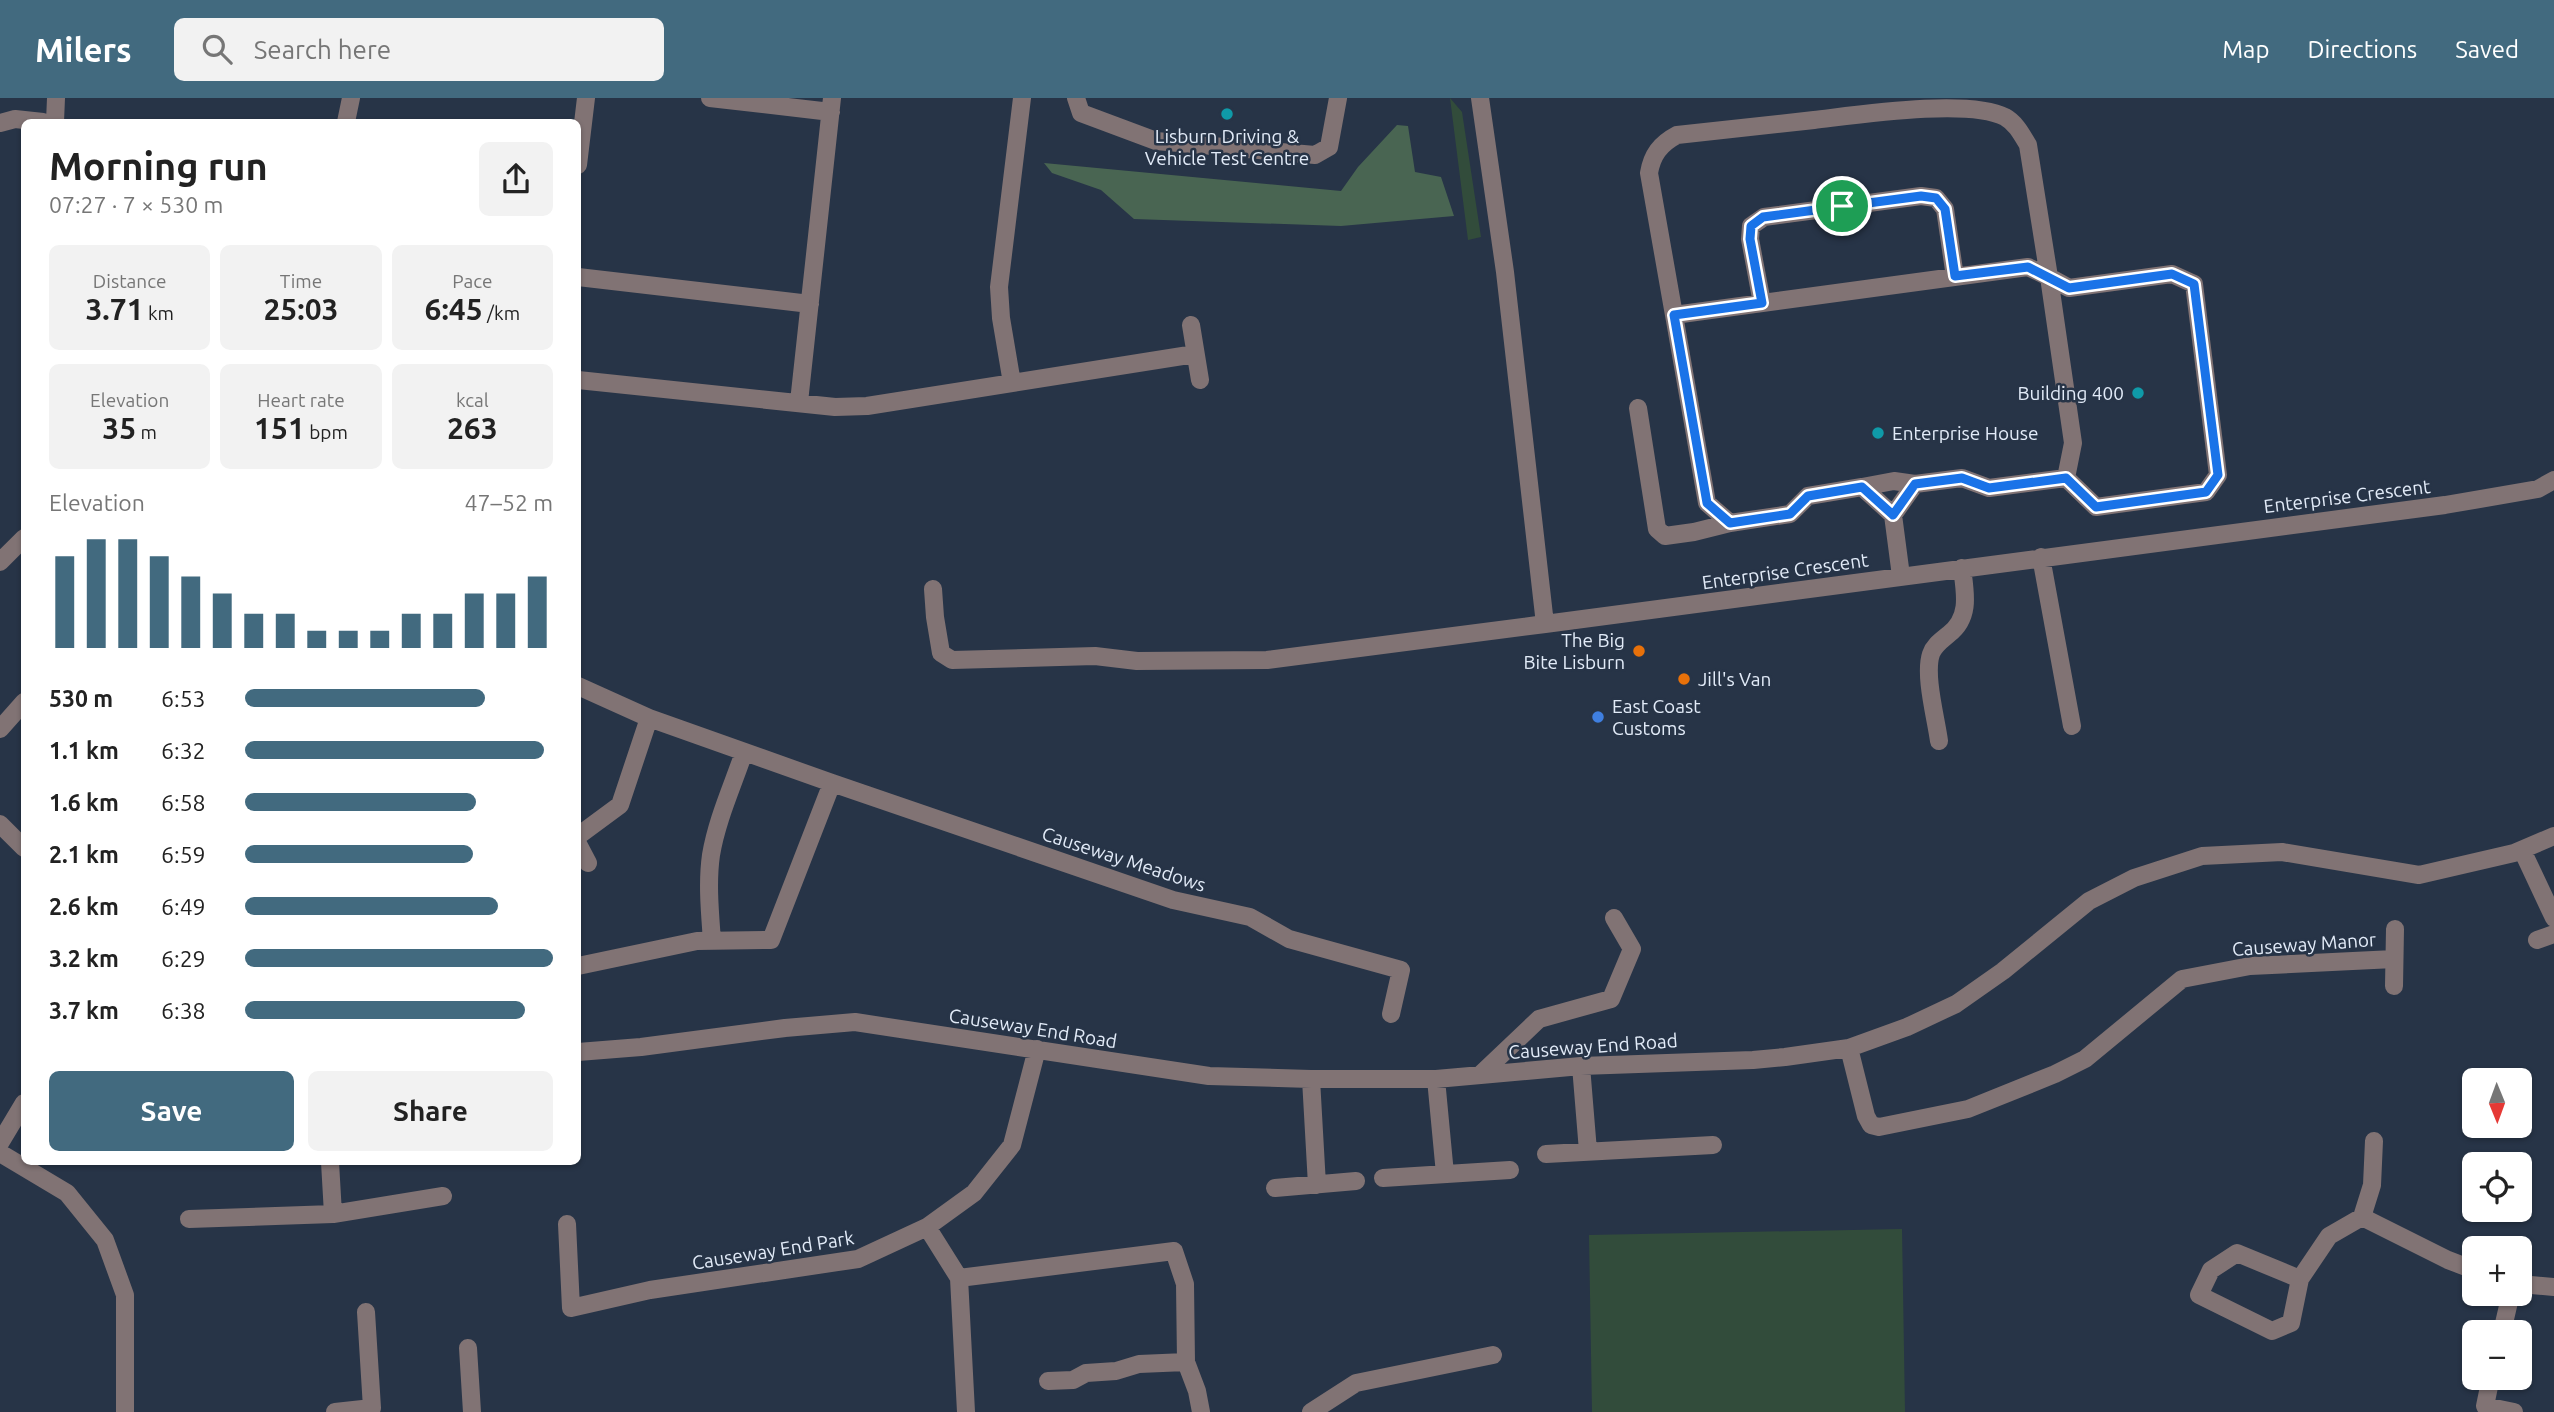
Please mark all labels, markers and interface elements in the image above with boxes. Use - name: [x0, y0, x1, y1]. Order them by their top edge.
- search box: [174, 18, 664, 81]
- icon: search: [198, 30, 236, 68]
- text: Milers: [35, 31, 132, 68]
- text: Search here: [254, 35, 391, 64]
- text: Map: [2222, 36, 2269, 63]
- text: Directions: [2307, 36, 2417, 63]
- text: Saved: [2455, 36, 2519, 63]
- marker: Lisburn Driving & Vehicle Test Centre: [1219, 106, 1235, 122]
- place label: Lisburn Driving & Vehicle Test Centre: [1145, 125, 1309, 169]
- button: share: [479, 142, 553, 216]
- text: Morning run: [49, 145, 268, 187]
- pin: [1812, 176, 1872, 236]
- icon: arrive: [1823, 187, 1861, 225]
- text: 07:27 · 7 × 530 m: [49, 192, 223, 217]
- text: Distance: [93, 270, 166, 292]
- text: Time: [280, 270, 322, 292]
- text: Pace: [452, 270, 492, 292]
- text: 3.71: [85, 292, 144, 326]
- text: 25:03: [263, 292, 339, 326]
- text: 6:45: [425, 292, 483, 326]
- text: km: [144, 302, 174, 324]
- text: /km: [483, 302, 520, 324]
- place label: Building 400: [2017, 382, 2124, 404]
- marker: Building 400: [2130, 385, 2146, 401]
- text: Elevation: [90, 389, 169, 411]
- text: Heart rate: [257, 389, 345, 411]
- text: kcal: [456, 389, 489, 411]
- text: 35: [102, 411, 136, 445]
- text: 151: [254, 411, 305, 445]
- text: 263: [447, 411, 498, 445]
- text: m: [136, 421, 157, 443]
- text: bpm: [305, 421, 348, 443]
- place label: Enterprise House: [1892, 422, 2039, 444]
- marker: Enterprise House: [1870, 425, 1886, 441]
- street label: Enterprise Crescent: [2262, 475, 2432, 517]
- text: Elevation: [49, 490, 145, 515]
- text: 47–52 m: [465, 490, 553, 515]
- street label: Enterprise Crescent: [1700, 548, 1870, 594]
- place label: The Big Bite Lisburn: [1524, 629, 1625, 673]
- marker: The Big Bite Lisburn: [1631, 643, 1647, 659]
- place label: Jill's Van: [1698, 668, 1771, 690]
- marker: Jill's Van: [1676, 671, 1692, 687]
- text: 530 m: [49, 686, 113, 711]
- text: 6:53: [161, 686, 206, 711]
- place label: East Coast Customs: [1612, 695, 1701, 739]
- marker: East Coast Customs: [1590, 709, 1606, 725]
- text: 1.1 km: [49, 738, 119, 763]
- text: 6:32: [161, 738, 206, 763]
- text: 1.6 km: [49, 790, 119, 815]
- text: 6:58: [161, 790, 206, 815]
- street label: Causeway Meadows: [1039, 822, 1209, 896]
- text: 2.1 km: [49, 842, 119, 867]
- text: 6:59: [161, 842, 206, 867]
- text: 2.6 km: [49, 894, 119, 919]
- text: 6:49: [161, 894, 206, 919]
- street label: Causeway Manor: [2231, 928, 2377, 960]
- text: 3.2 km: [49, 946, 119, 971]
- text: 6:29: [161, 946, 206, 971]
- text: 3.7 km: [49, 998, 119, 1023]
- text: 6:38: [161, 998, 206, 1023]
- street label: Causeway End Road: [947, 1004, 1119, 1052]
- street label: Causeway End Road: [1508, 1029, 1678, 1063]
- north arrow: [2462, 1068, 2532, 1138]
- map controls: [2462, 1068, 2532, 1390]
- button: Save: [49, 1071, 294, 1151]
- button: Share: [308, 1071, 553, 1151]
- button: locate: [2462, 1152, 2532, 1222]
- street label: Causeway End Park: [690, 1226, 856, 1274]
- button: +: [2462, 1236, 2532, 1306]
- button: −: [2462, 1320, 2532, 1390]

